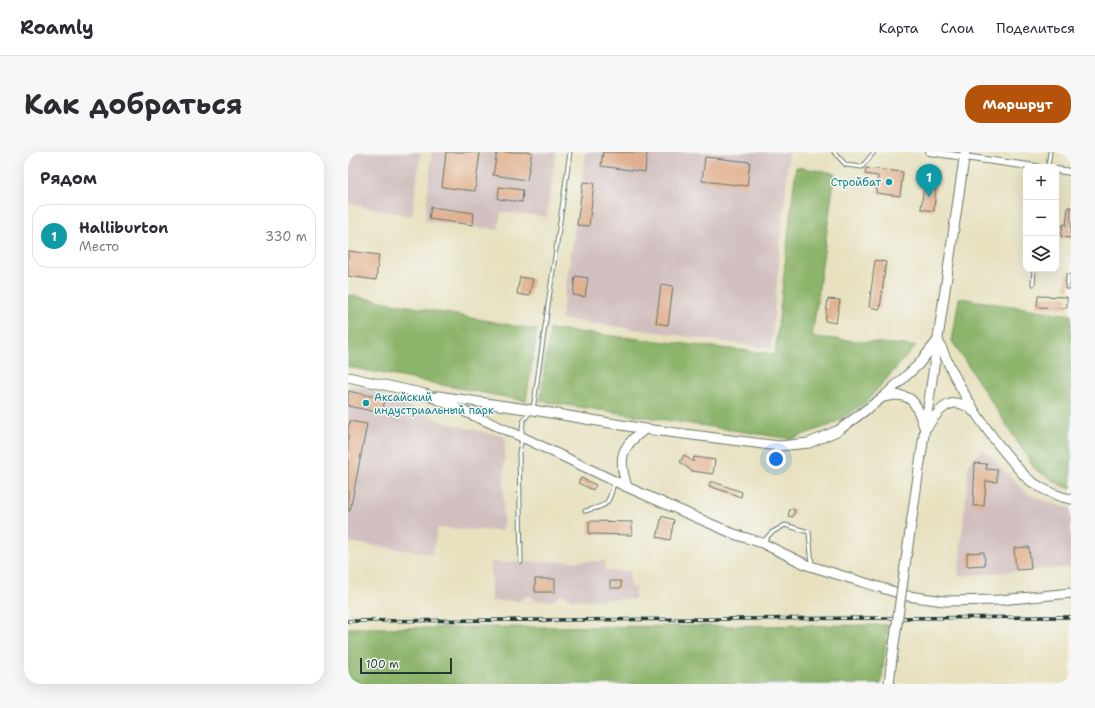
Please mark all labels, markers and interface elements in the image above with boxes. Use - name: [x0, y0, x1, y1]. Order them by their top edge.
- text: Roamly: [20, 15, 94, 40]
- text: Карта: [878, 19, 919, 37]
- text: Слои: [941, 19, 974, 37]
- text: Поделиться: [996, 19, 1075, 37]
- text: Как добраться: [24, 85, 243, 123]
- button: Маршрут: [965, 85, 1071, 123]
- pin: 1: [916, 164, 942, 197]
- map controls: [1023, 164, 1059, 272]
- button: +: [1023, 164, 1059, 200]
- text: Рядом: [40, 167, 97, 189]
- place label: Стройбат: [831, 175, 881, 190]
- marker: Стройбат: [884, 177, 894, 187]
- button: −: [1023, 200, 1059, 236]
- text: Halliburton: [79, 218, 168, 238]
- text: 1: [51, 228, 57, 245]
- text: 330 m: [265, 228, 307, 245]
- button: layers: [1023, 236, 1059, 272]
- text: Место: [79, 238, 119, 255]
- place label: Аксайский индустриальный парк: [374, 390, 494, 418]
- marker: Аксайский индустриальный парк: [361, 398, 371, 408]
- your location: [766, 449, 786, 469]
- scale bar: [360, 656, 452, 675]
- text: 100 m: [366, 657, 399, 672]

